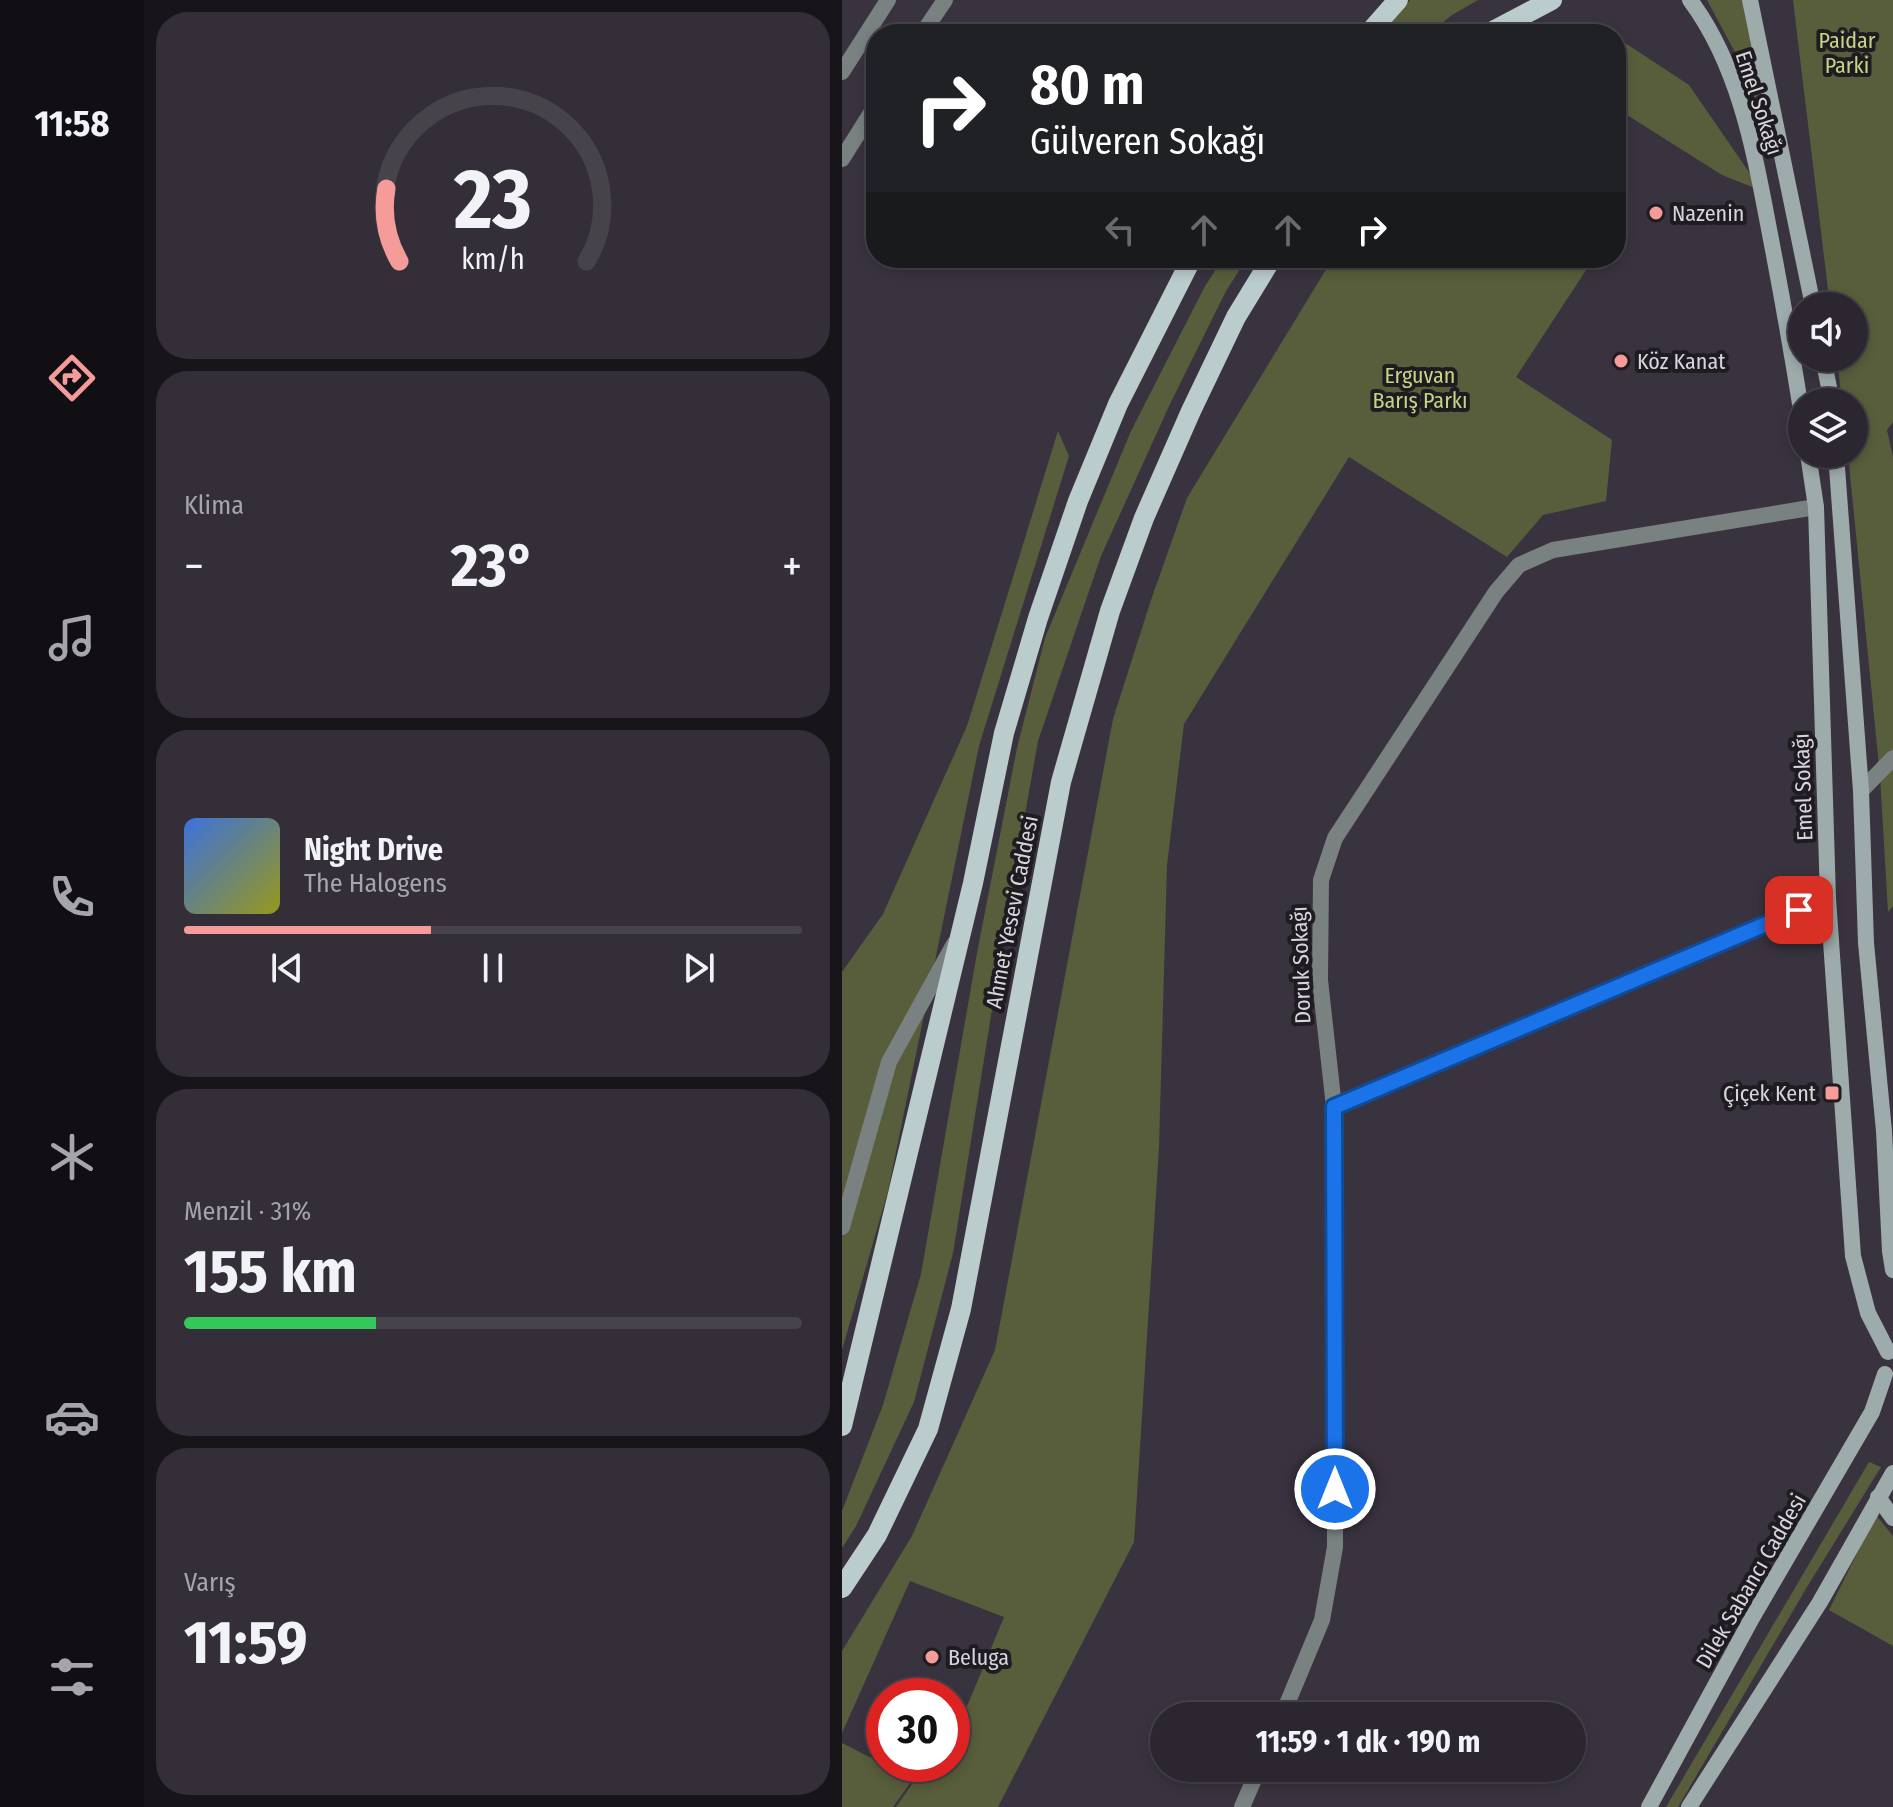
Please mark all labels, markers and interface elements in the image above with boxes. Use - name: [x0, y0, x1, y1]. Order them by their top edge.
- park label: Paidar Parki: [1819, 27, 1876, 79]
- street label: Emel Sokağı: [1730, 48, 1788, 158]
- text: 80 m: [1030, 52, 1145, 119]
- icon: right: [898, 56, 1002, 160]
- text: 11:58: [34, 102, 110, 146]
- text: Gülveren Sokağı: [1030, 120, 1265, 164]
- text: 23: [453, 149, 532, 249]
- place label: Nazenin: [1672, 200, 1744, 227]
- marker: Nazenin: [1647, 204, 1665, 222]
- icon: left: [1098, 208, 1142, 252]
- icon: ahead: [1182, 208, 1226, 252]
- icon: ahead: [1266, 208, 1310, 252]
- icon: right: [1350, 208, 1394, 252]
- text: km/h: [461, 242, 525, 277]
- map controls: [1788, 292, 1868, 468]
- button: sound: [1788, 292, 1868, 372]
- place label: Köz Kanat: [1637, 348, 1726, 375]
- icon: directions: [44, 350, 100, 406]
- marker: Köz Kanat: [1612, 352, 1630, 370]
- park label: Erguvan Barış Parkı: [1372, 362, 1468, 414]
- button: layers: [1788, 388, 1868, 468]
- text: Klima: [184, 490, 244, 521]
- text: 23°: [451, 530, 535, 602]
- text: −: [184, 540, 204, 593]
- text: +: [782, 540, 802, 593]
- icon: music: [44, 610, 100, 666]
- street label: Emel Sokağı: [1788, 733, 1818, 841]
- street label: Ahmet Yesevi Caddesi: [980, 813, 1044, 1011]
- text: Night Drive: [304, 832, 443, 868]
- text: The Halogens: [304, 868, 447, 899]
- icon: phone: [44, 869, 100, 925]
- pin: [1765, 876, 1833, 944]
- icon: arrive: [1777, 888, 1821, 932]
- street label: Doruk Sokağı: [1285, 906, 1317, 1024]
- icon: previous: [265, 946, 309, 990]
- icon: pause: [471, 946, 515, 990]
- icon: next: [677, 946, 721, 990]
- place label: Çiçek Kent: [1723, 1080, 1817, 1108]
- marker: Çiçek Kent: [1823, 1084, 1841, 1102]
- icon: climate: [44, 1129, 100, 1185]
- text: Menzil · 31%: [184, 1196, 311, 1227]
- text: 155 km: [184, 1236, 357, 1308]
- icon: car: [44, 1389, 100, 1445]
- position arrow: [1293, 1447, 1377, 1531]
- street label: Dilek Sabancı Caddesi: [1690, 1489, 1812, 1673]
- text: Varış: [184, 1567, 236, 1598]
- text: 11:59: [184, 1607, 307, 1679]
- place label: Beluga: [948, 1644, 1009, 1671]
- marker: Beluga: [923, 1648, 941, 1666]
- icon: filters: [44, 1649, 100, 1705]
- speed limit sign: 30: [866, 1678, 970, 1782]
- text: 11:59 · 1 dk · 190 m: [1256, 1724, 1480, 1760]

